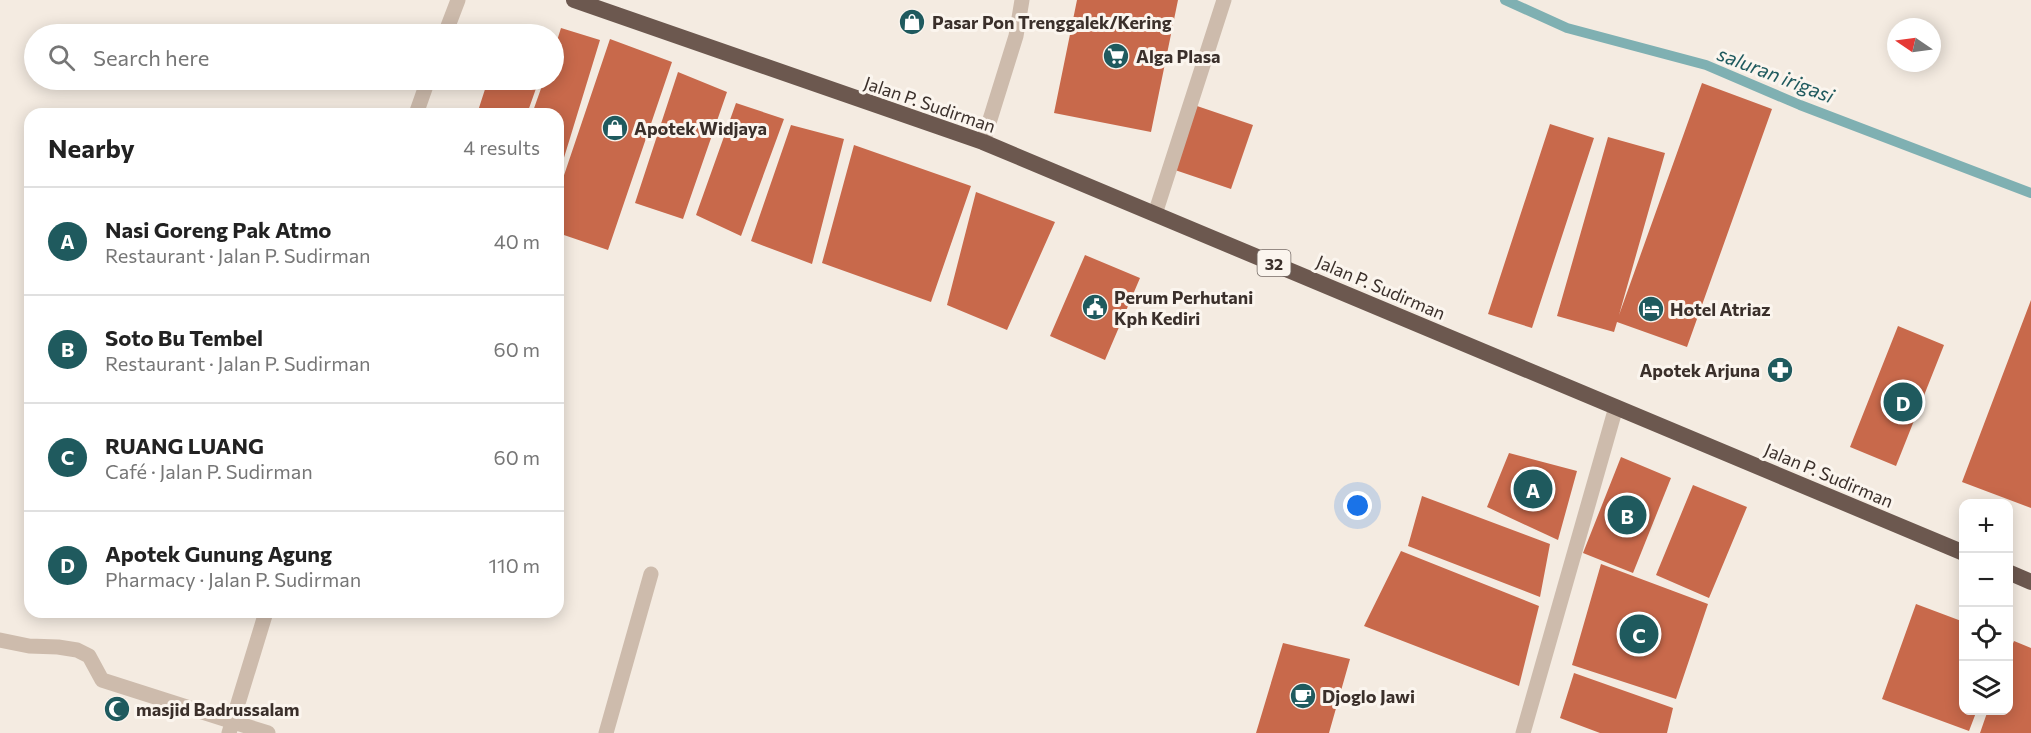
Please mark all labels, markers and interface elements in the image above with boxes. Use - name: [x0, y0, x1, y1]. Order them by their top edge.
- shop icon: Pasar Pon Trenggalek/Kering: [897, 7, 927, 37]
- place label: Pasar Pon Trenggalek/Kering: [932, 11, 1172, 33]
- north arrow: [1887, 18, 1941, 72]
- search box: [24, 24, 564, 90]
- icon: search: [45, 41, 78, 74]
- supermarket icon: Alga Plasa: [1101, 41, 1131, 71]
- water label: saluran irigasi: [1714, 41, 1839, 108]
- text: Search here: [93, 44, 209, 71]
- place label: Alga Plasa: [1136, 45, 1221, 67]
- street label: Jalan P. Sudirman: [861, 71, 999, 137]
- shop icon: Apotek Widjaya: [600, 113, 630, 143]
- place label: Apotek Widjaya: [634, 117, 767, 139]
- text: Nearby: [48, 132, 135, 163]
- text: 4 results: [463, 135, 540, 159]
- text: Nasi Goreng Pak Atmo: [105, 216, 332, 243]
- text: A: [60, 229, 75, 253]
- text: 40 m: [494, 229, 540, 253]
- text: Restaurant · Jalan P. Sudirman: [105, 243, 371, 267]
- road number: 32: [1258, 250, 1290, 276]
- street label: Jalan P. Sudirman: [1313, 250, 1449, 324]
- place label: Perum Perhutani Kph Kediri: [1114, 286, 1253, 329]
- public building icon: Perum Perhutani Kph Kediri: [1080, 292, 1110, 322]
- hotel icon: Hotel Atriaz: [1636, 294, 1666, 324]
- place label: Hotel Atriaz: [1670, 298, 1771, 320]
- text: Soto Bu Tembel: [105, 324, 263, 351]
- text: B: [61, 337, 74, 361]
- text: 60 m: [494, 337, 540, 361]
- text: Restaurant · Jalan P. Sudirman: [105, 351, 371, 375]
- pharmacy icon: Apotek Arjuna: [1765, 355, 1795, 385]
- place label: Apotek Arjuna: [1639, 359, 1760, 381]
- pin: D: [1884, 380, 1922, 424]
- text: RUANG LUANG: [105, 432, 264, 459]
- street label: Jalan P. Sudirman: [1761, 438, 1897, 512]
- text: C: [61, 445, 74, 469]
- text: 60 m: [494, 445, 540, 469]
- text: Café · Jalan P. Sudirman: [105, 459, 313, 483]
- pin: A: [1514, 466, 1552, 512]
- your location: [1343, 491, 1372, 520]
- pin: B: [1608, 492, 1646, 538]
- map controls: [1959, 499, 2013, 715]
- button: +: [1959, 499, 2013, 553]
- text: Apotek Gunung Agung: [105, 540, 332, 567]
- text: D: [60, 553, 75, 577]
- text: 110 m: [489, 553, 540, 577]
- button: −: [1959, 553, 2013, 607]
- text: Pharmacy · Jalan P. Sudirman: [105, 567, 361, 591]
- button: locate: [1959, 607, 2013, 661]
- pin: C: [1620, 612, 1658, 656]
- button: layers: [1959, 661, 2013, 715]
- cafe icon: Djoglo Jawi: [1288, 681, 1318, 711]
- place label: Djoglo Jawi: [1322, 685, 1415, 707]
- mosque icon: masjid Badrussalam: [102, 694, 132, 724]
- place label: masjid Badrussalam: [136, 698, 299, 720]

